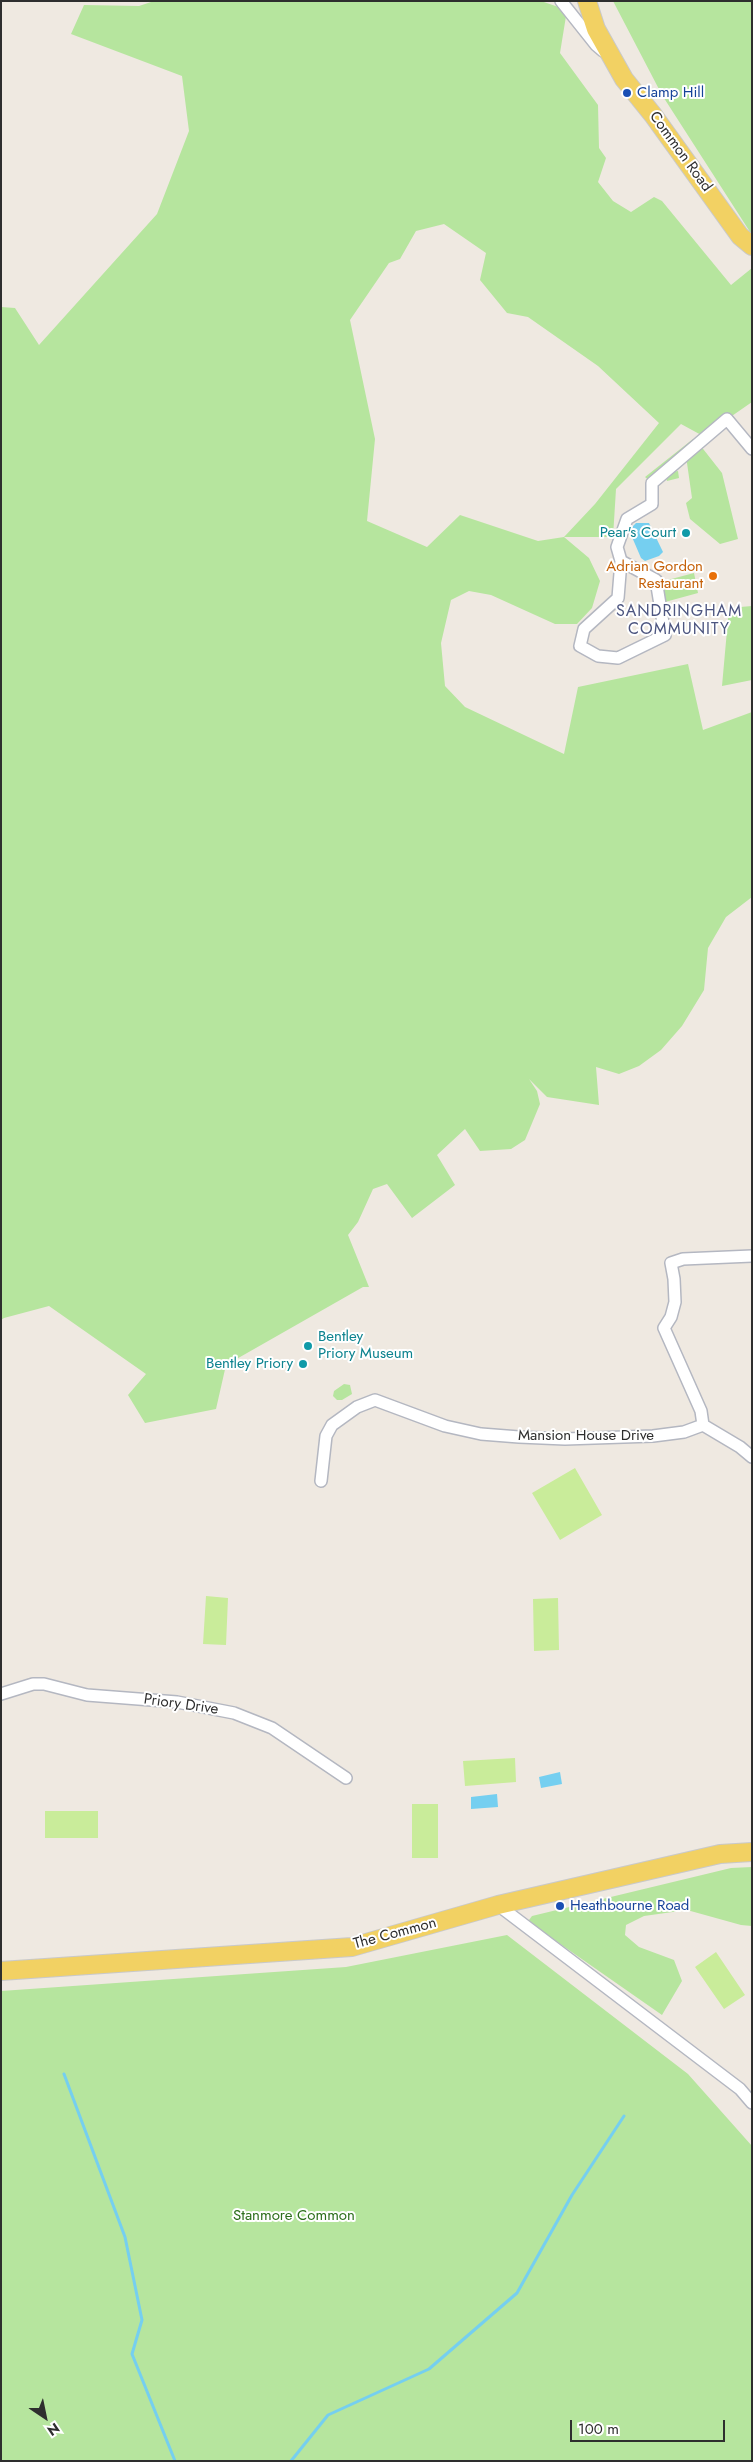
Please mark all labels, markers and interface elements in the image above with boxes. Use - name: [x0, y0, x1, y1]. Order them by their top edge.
- place label: Clamp Hill: [637, 84, 704, 102]
- marker: Clamp Hill: [621, 87, 633, 99]
- street label: Common Road: [645, 108, 715, 196]
- place label: Pear's Court: [600, 524, 676, 542]
- marker: Pear's Court: [680, 527, 692, 539]
- place label: Adrian Gordon Restaurant: [606, 558, 703, 593]
- marker: Adrian Gordon Restaurant: [707, 570, 719, 582]
- district label: SANDRINGHAM COMMUNITY: [615, 602, 743, 640]
- place label: Bentley Priory Museum: [318, 1328, 413, 1363]
- marker: Bentley Priory Museum: [302, 1340, 314, 1352]
- place label: Bentley Priory: [206, 1355, 293, 1373]
- marker: Bentley Priory: [297, 1358, 309, 1370]
- street label: Mansion House Drive: [518, 1427, 654, 1445]
- street label: Priory Drive: [143, 1691, 219, 1719]
- place label: Heathbourne Road: [570, 1897, 689, 1915]
- marker: Heathbourne Road: [554, 1900, 566, 1912]
- street label: The Common: [352, 1914, 438, 1954]
- park label: Stanmore Common: [233, 2207, 355, 2225]
- north arrow: [20, 2392, 70, 2442]
- scale bar: [573, 2410, 728, 2442]
- text: N: [43, 2418, 64, 2441]
- text: 100 m: [578, 2418, 619, 2440]

